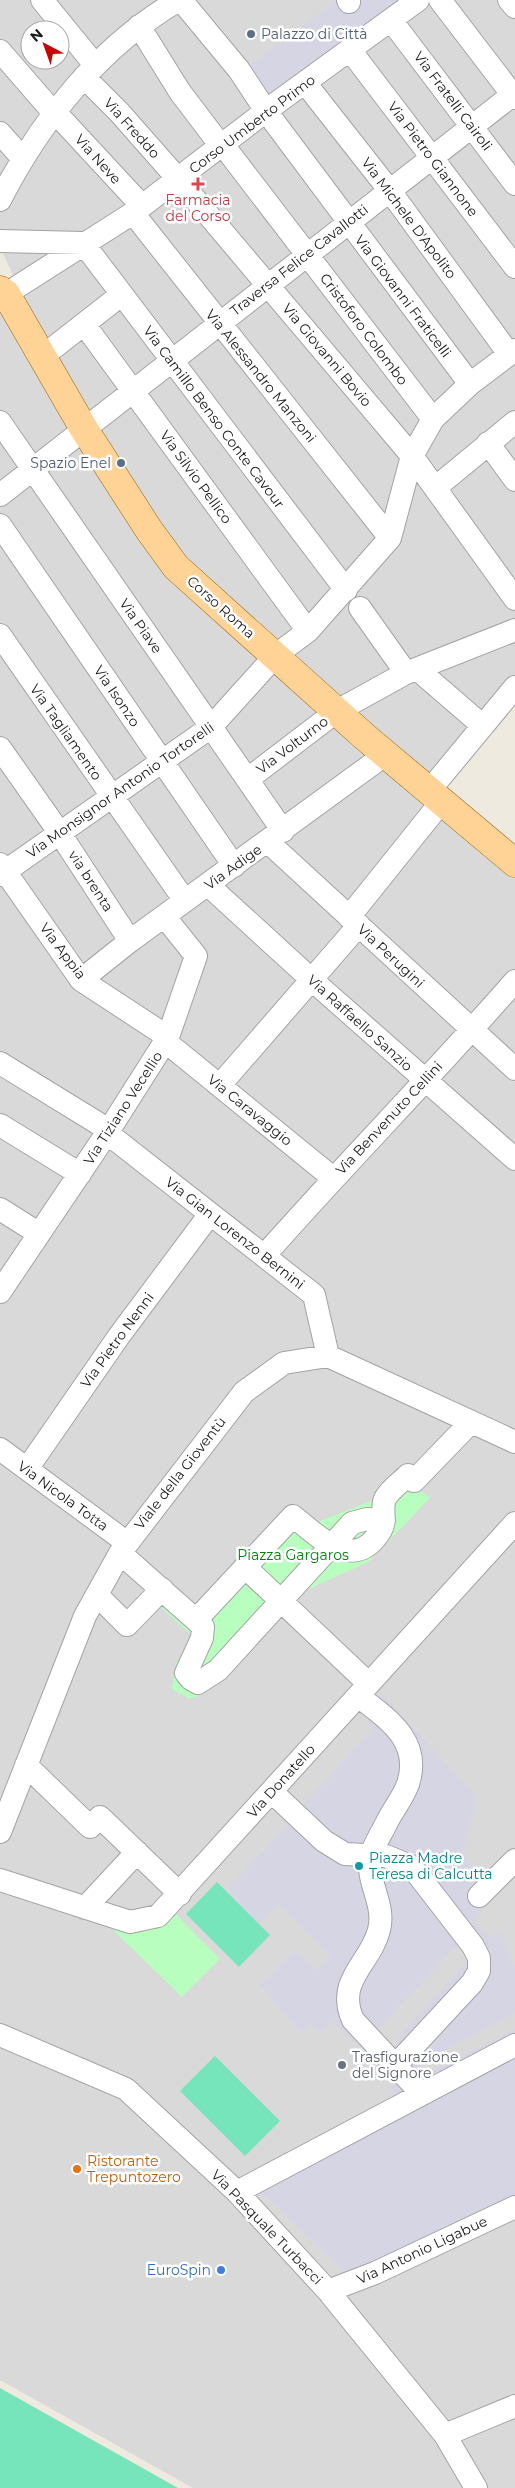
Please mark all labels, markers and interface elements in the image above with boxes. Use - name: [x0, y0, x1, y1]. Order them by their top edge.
- north arrow: [20, 20, 70, 70]
- text: N: [26, 25, 47, 46]
- place label: Palazzo di Città: [261, 25, 367, 43]
- marker: Palazzo di Città: [245, 28, 257, 40]
- street label: Via Fratelli Cairoli: [410, 48, 496, 154]
- street label: Corso Umberto Primo: [185, 71, 319, 177]
- street label: Via Freddo: [100, 94, 164, 162]
- street label: Via Pietro Giannone: [384, 98, 482, 220]
- street label: Via Neve: [71, 130, 125, 188]
- street label: Via Michele D'Apolito: [357, 154, 461, 282]
- marker: Farmacia del Corso: [192, 178, 204, 190]
- place label: Farmacia del Corso: [165, 191, 231, 225]
- street label: Traversa Felice Cavallotti: [226, 200, 372, 320]
- street label: Via Giovanni Fraticelli: [351, 231, 455, 361]
- street label: Cristoforo Colombo: [316, 269, 412, 389]
- street label: Via Giovanni Bovio: [278, 300, 376, 411]
- street label: Via Alessandro Manzoni: [202, 306, 320, 446]
- street label: Via Camillo Benso Conte Cavour: [139, 322, 289, 512]
- street label: Via Silvio Pellico: [156, 427, 236, 527]
- place label: Spazio Enel: [30, 454, 111, 472]
- marker: Spazio Enel: [115, 457, 127, 469]
- street label: Corso Roma: [183, 572, 259, 642]
- street label: Via Piave: [116, 595, 166, 657]
- street label: Via Isonzo: [90, 662, 144, 730]
- street label: Via Tagliamento: [26, 680, 106, 784]
- street label: Via Volturno: [252, 712, 332, 778]
- street label: Via Monsignor Antonio Tortorelli: [23, 718, 217, 862]
- street label: Via Adige: [201, 840, 265, 894]
- street label: via brenta: [64, 847, 118, 915]
- street label: Via Appia: [36, 919, 90, 983]
- street label: Via Perugini: [354, 920, 428, 992]
- street label: Via Raffaello Sanzio: [304, 971, 417, 1075]
- street label: Via Tiziano Vecellio: [80, 1048, 167, 1168]
- street label: Via Benvenuto Cellini: [332, 1057, 446, 1179]
- street label: Via Caravaggio: [204, 1070, 296, 1150]
- street label: Via Gian Lorenzo Bernini: [162, 1173, 308, 1293]
- street label: Via Pietro Nenni: [76, 1289, 158, 1391]
- street label: Viale della Gioventù: [130, 1413, 230, 1533]
- street label: Via Nicola Totta: [14, 1457, 112, 1535]
- park label: Piazza Gargaros: [237, 1546, 349, 1564]
- street label: Via Donatello: [243, 1740, 319, 1822]
- place label: Piazza Madre Teresa di Calcutta: [369, 1849, 493, 1883]
- marker: Piazza Madre Teresa di Calcutta: [353, 1860, 365, 1872]
- place label: Trasfigurazione del Signore: [352, 2048, 458, 2082]
- marker: Trasfigurazione del Signore: [336, 2059, 348, 2071]
- place label: Ristorante Trepuntozero: [87, 2152, 181, 2186]
- marker: Ristorante Trepuntozero: [71, 2163, 83, 2175]
- street label: Via Pasquale Turbacci: [207, 2166, 327, 2288]
- street label: Via Antonio Ligabue: [354, 2212, 490, 2288]
- place label: EuroSpin: [147, 2261, 211, 2279]
- marker: EuroSpin: [215, 2264, 227, 2276]

